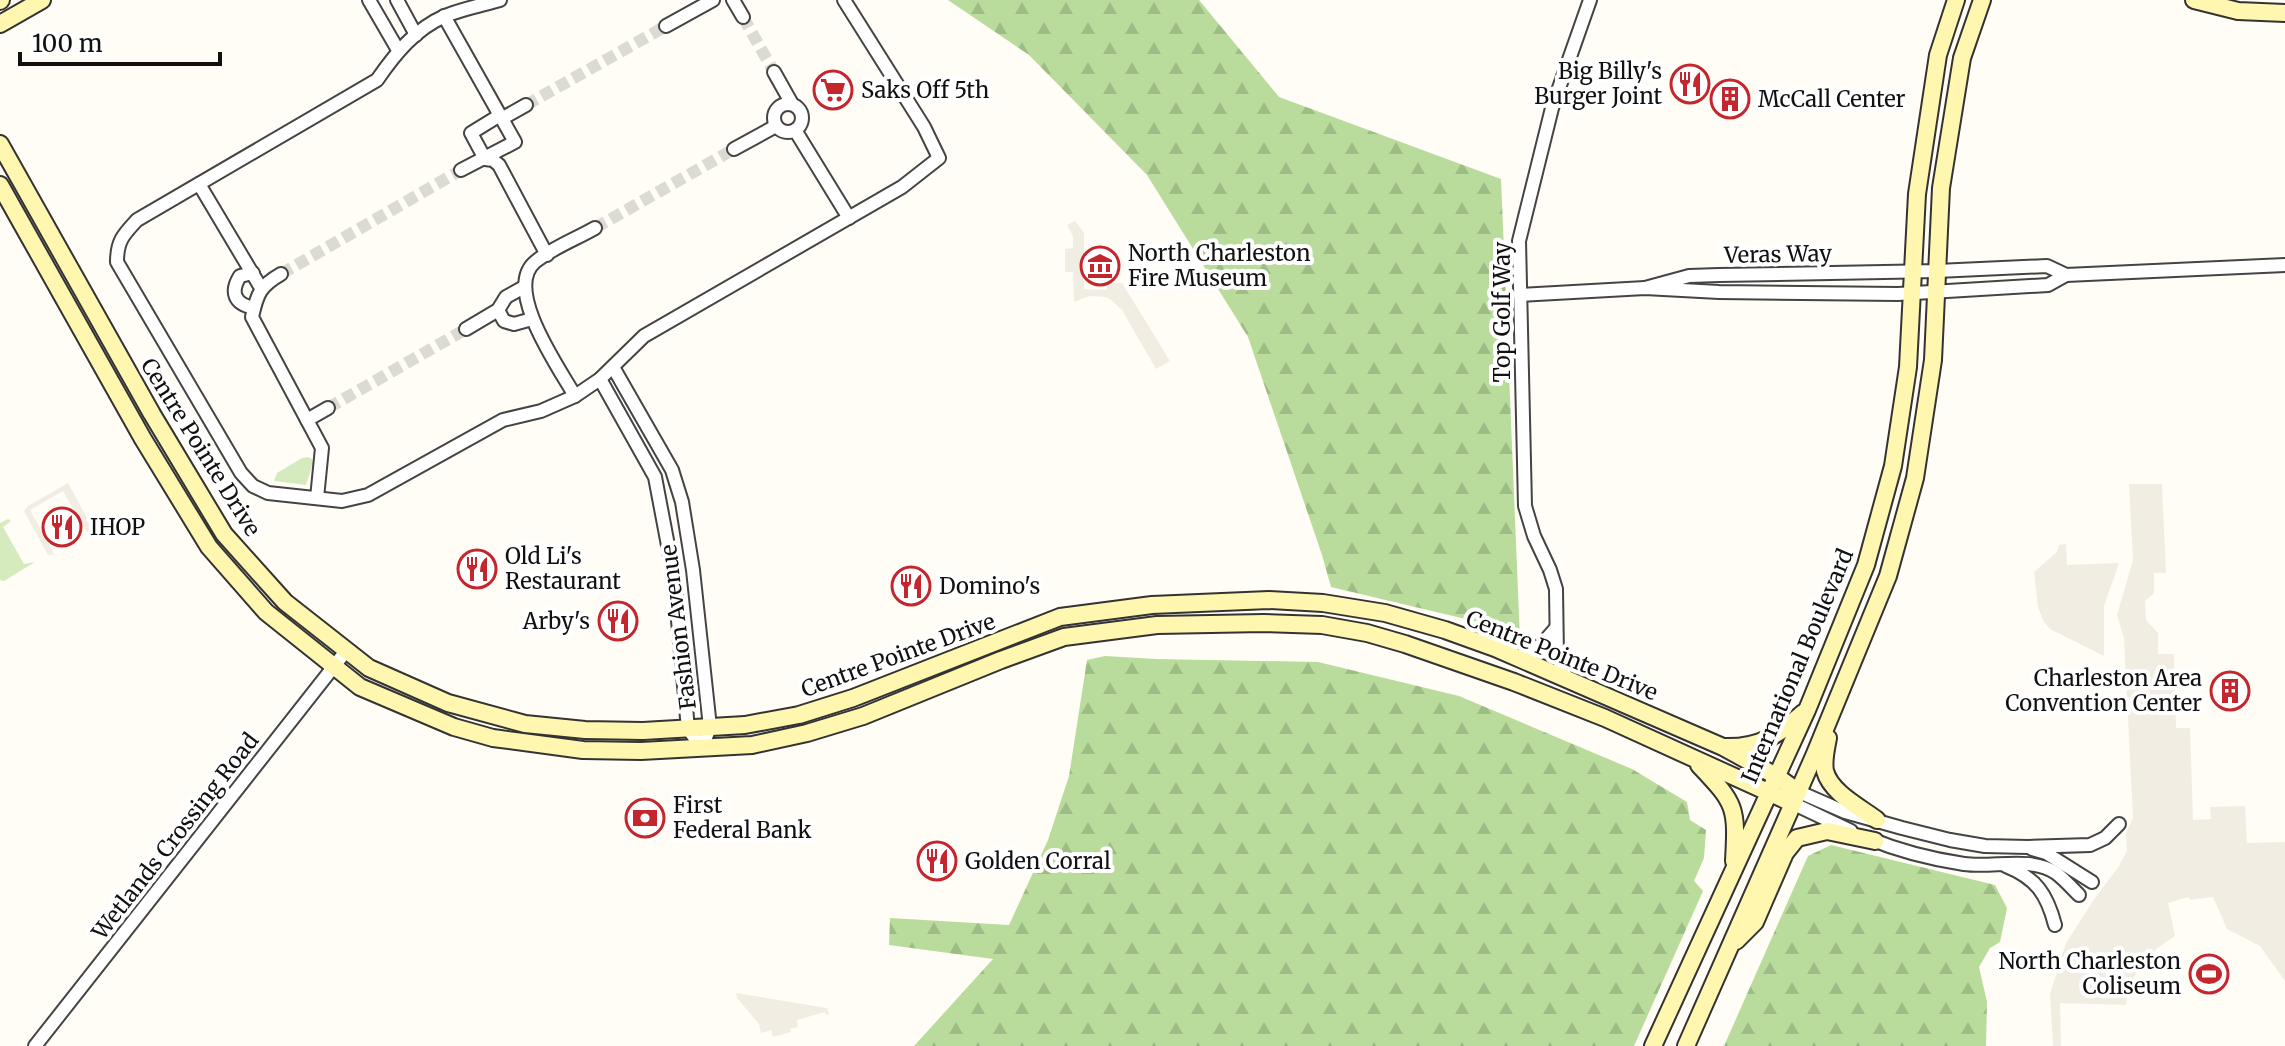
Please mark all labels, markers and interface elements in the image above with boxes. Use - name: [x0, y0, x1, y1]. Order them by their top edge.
- scale bar: [20, 16, 220, 66]
- text: 100 m: [32, 28, 103, 59]
- place label: Big Billy's Burger Joint: [1534, 57, 1662, 110]
- restaurant icon: Big Billy's Burger Joint: [1669, 63, 1711, 105]
- supermarket icon: Saks Off 5th: [812, 69, 854, 111]
- place label: Saks Off 5th: [861, 76, 990, 104]
- building icon: McCall Center: [1709, 78, 1751, 120]
- place label: McCall Center: [1758, 85, 1906, 113]
- place label: North Charleston Fire Museum: [1128, 239, 1311, 292]
- street label: Veras Way: [1723, 239, 1832, 269]
- street label: Top Golf Way: [1488, 241, 1516, 382]
- museum icon: North Charleston Fire Museum: [1079, 245, 1121, 287]
- street label: Centre Pointe Drive: [135, 353, 267, 541]
- restaurant icon: IHOP: [41, 506, 83, 548]
- place label: IHOP: [90, 513, 145, 541]
- place label: Old Li's Restaurant: [505, 542, 621, 595]
- street label: Fashion Avenue: [654, 543, 702, 711]
- street label: International Boulevard: [1735, 545, 1859, 787]
- restaurant icon: Old Li's Restaurant: [456, 548, 498, 590]
- restaurant icon: Domino's: [890, 565, 932, 607]
- place label: Domino's: [939, 572, 1040, 600]
- restaurant icon: Arby's: [597, 600, 639, 642]
- street label: Centre Pointe Drive: [1462, 604, 1662, 706]
- place label: Arby's: [522, 607, 590, 635]
- street label: Centre Pointe Drive: [797, 607, 999, 703]
- place label: Charleston Area Convention Center: [2005, 664, 2202, 717]
- building icon: Charleston Area Convention Center: [2209, 670, 2251, 712]
- street label: Wetlands Crossing Road: [85, 727, 264, 946]
- place label: First Federal Bank: [673, 791, 812, 844]
- bank icon: First Federal Bank: [624, 797, 666, 839]
- restaurant icon: Golden Corral: [916, 840, 958, 882]
- place label: Golden Corral: [965, 847, 1111, 875]
- place label: North Charleston Coliseum: [1998, 947, 2181, 1000]
- sports icon: North Charleston Coliseum: [2188, 953, 2230, 995]

